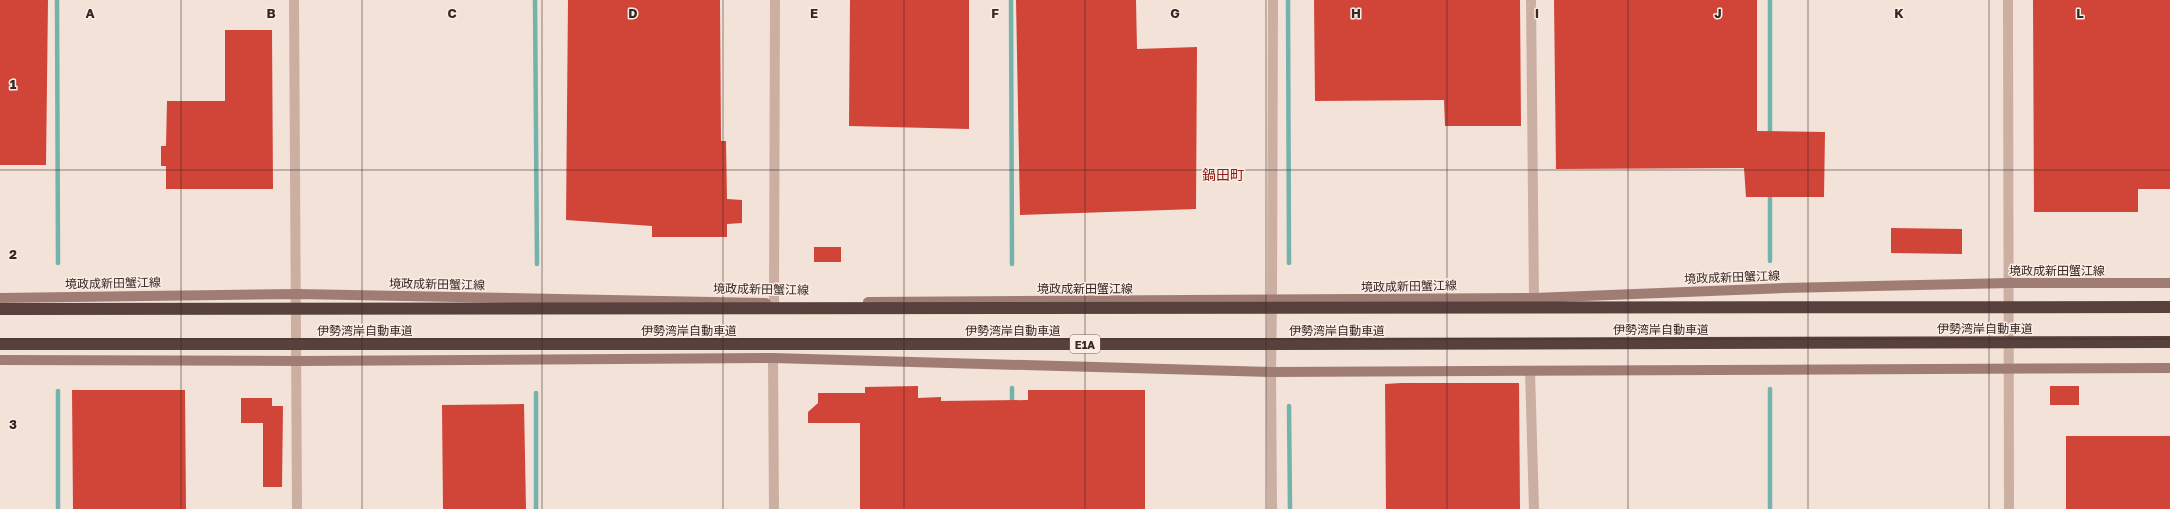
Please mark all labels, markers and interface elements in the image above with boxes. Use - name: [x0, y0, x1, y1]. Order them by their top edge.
- text: A: [85, 5, 95, 21]
- text: B: [266, 5, 276, 21]
- text: C: [447, 5, 457, 21]
- text: D: [628, 5, 638, 21]
- text: E: [810, 5, 818, 21]
- text: F: [991, 5, 999, 21]
- text: G: [1170, 5, 1180, 21]
- text: H: [1351, 5, 1361, 21]
- text: I: [1535, 5, 1539, 21]
- text: J: [1714, 5, 1722, 21]
- text: K: [1894, 5, 1904, 21]
- text: L: [2076, 5, 2084, 21]
- text: 1: [10, 76, 17, 92]
- district label: 鍋田町: [1202, 166, 1244, 183]
- text: 2: [9, 246, 17, 262]
- street label: 境政成新田蟹江線: [2009, 263, 2105, 278]
- street label: 境政成新田蟹江線: [1684, 268, 1780, 286]
- street label: 境政成新田蟹江線: [65, 275, 161, 291]
- street label: 境政成新田蟹江線: [389, 276, 485, 292]
- street label: 境政成新田蟹江線: [1361, 278, 1457, 294]
- street label: 境政成新田蟹江線: [713, 281, 809, 297]
- street label: 境政成新田蟹江線: [1037, 281, 1133, 296]
- street label: 伊勢湾岸自動車道: [1937, 321, 2033, 336]
- street label: 伊勢湾岸自動車道: [1613, 322, 1709, 337]
- street label: 伊勢湾岸自動車道: [317, 323, 413, 338]
- street label: 伊勢湾岸自動車道: [641, 323, 737, 338]
- street label: 伊勢湾岸自動車道: [965, 323, 1061, 338]
- street label: 伊勢湾岸自動車道: [1289, 323, 1385, 338]
- road number: E1A: [1070, 335, 1100, 353]
- text: 3: [9, 416, 17, 432]

